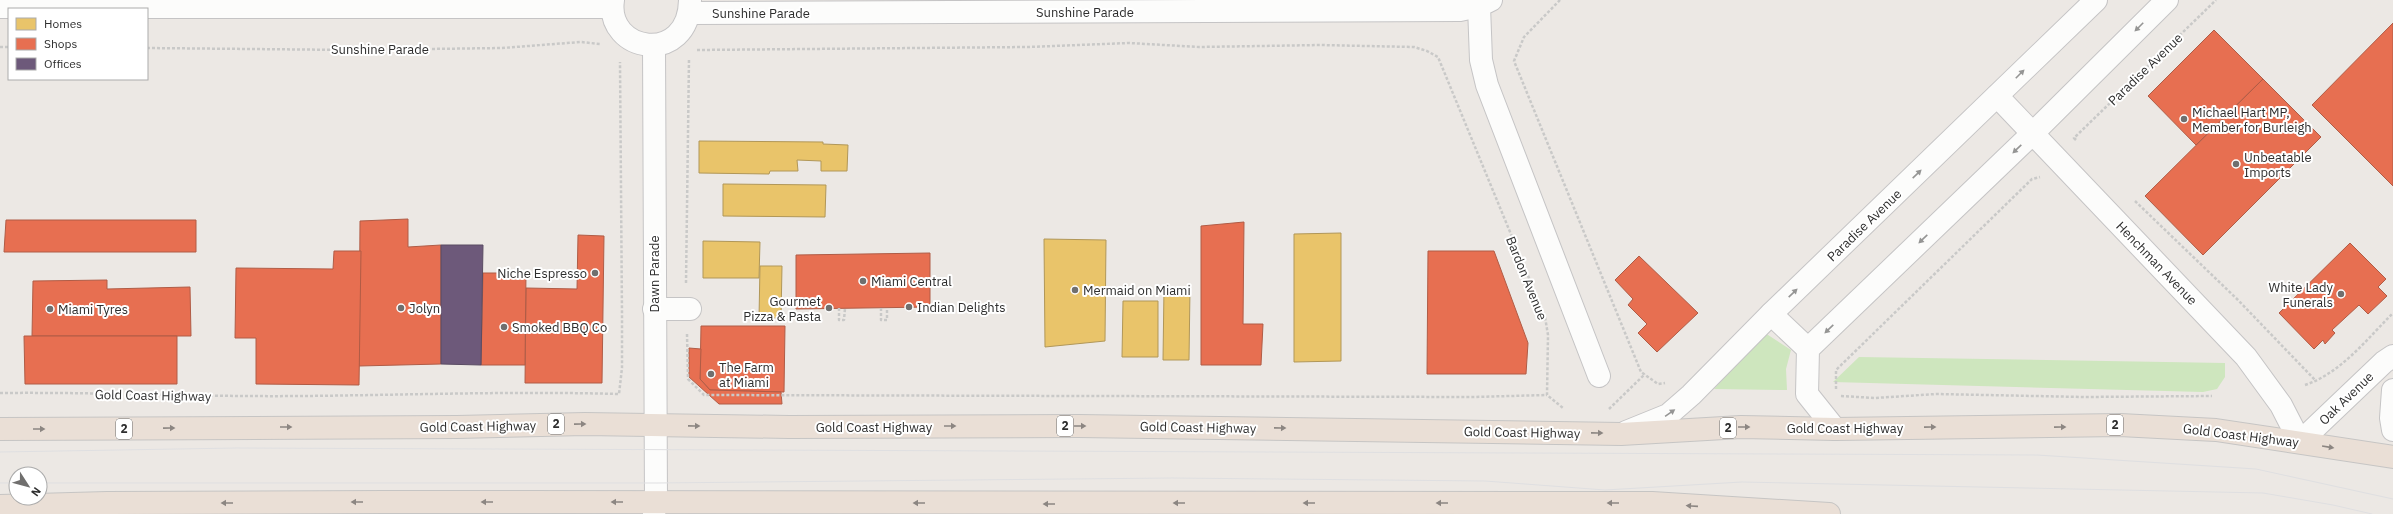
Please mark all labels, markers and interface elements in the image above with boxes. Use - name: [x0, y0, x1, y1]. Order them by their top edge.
- street label: Sunshine Parade: [1036, 4, 1134, 21]
- street label: Sunshine Parade: [712, 5, 810, 22]
- legend: [8, 8, 148, 80]
- text: Homes: [44, 16, 82, 31]
- one-way arrow: [2134, 22, 2144, 32]
- street label: Paradise Avenue: [2105, 30, 2186, 109]
- text: Shops: [44, 36, 77, 51]
- street label: Sunshine Parade: [331, 41, 429, 58]
- text: Offices: [44, 56, 82, 71]
- one-way arrow: [2015, 69, 2025, 79]
- place label: Michael Hart MP, Member for Burleigh: [2192, 104, 2312, 136]
- marker: Michael Hart MP, Member for Burleigh: [2179, 114, 2189, 124]
- one-way arrow: [2012, 144, 2022, 153]
- place label: Unbeatable Imports: [2244, 149, 2312, 181]
- marker: Unbeatable Imports: [2231, 159, 2241, 169]
- one-way arrow: [1912, 169, 1922, 179]
- street label: Paradise Avenue: [1824, 186, 1905, 265]
- street label: Henchman Avenue: [2112, 218, 2201, 309]
- street label: Bardon Avenue: [1502, 234, 1551, 323]
- one-way arrow: [1918, 234, 1928, 243]
- street label: Dawn Parade: [646, 235, 663, 313]
- place label: Niche Espresso: [497, 265, 587, 282]
- marker: Niche Espresso: [590, 268, 600, 278]
- place label: Miami Central: [871, 273, 952, 290]
- marker: Miami Central: [858, 276, 868, 286]
- place label: White Lady Funerals: [2269, 279, 2334, 311]
- place label: Mermaid on Miami: [1083, 282, 1191, 299]
- marker: Mermaid on Miami: [1070, 285, 1080, 295]
- one-way arrow: [1788, 288, 1798, 298]
- marker: White Lady Funerals: [2336, 289, 2346, 299]
- place label: Gourmet Pizza & Pasta: [743, 293, 821, 325]
- place label: Indian Delights: [917, 299, 1006, 316]
- place label: Jolyn: [409, 300, 440, 317]
- place label: Miami Tyres: [58, 301, 128, 318]
- marker: Indian Delights: [904, 302, 914, 312]
- marker: Jolyn: [396, 303, 406, 313]
- marker: Gourmet Pizza & Pasta: [824, 303, 834, 313]
- marker: Miami Tyres: [45, 304, 55, 314]
- place label: Smoked BBQ Co: [512, 319, 607, 336]
- marker: Smoked BBQ Co: [499, 322, 509, 332]
- one-way arrow: [1824, 324, 1834, 333]
- place label: The Farm at Miami: [719, 359, 774, 391]
- street label: Oak Avenue: [2315, 368, 2377, 429]
- marker: The Farm at Miami: [706, 369, 716, 379]
- street label: Gold Coast Highway: [95, 386, 212, 405]
- one-way arrow: [1664, 409, 1675, 417]
- road number: 2: [548, 414, 564, 434]
- road number: 2: [2107, 415, 2123, 435]
- road number: 2: [1057, 416, 1073, 436]
- street label: Gold Coast Highway: [420, 417, 537, 436]
- street label: Gold Coast Highway: [1140, 418, 1257, 437]
- road number: 2: [1720, 418, 1736, 438]
- road number: 2: [116, 419, 132, 439]
- street label: Gold Coast Highway: [816, 419, 933, 436]
- street label: Gold Coast Highway: [1787, 420, 1904, 437]
- street label: Gold Coast Highway: [2182, 420, 2300, 451]
- one-way arrow: [574, 421, 587, 427]
- one-way arrow: [688, 423, 701, 429]
- one-way arrow: [944, 423, 957, 429]
- one-way arrow: [1074, 423, 1087, 429]
- street label: Gold Coast Highway: [1464, 423, 1581, 442]
- one-way arrow: [2054, 423, 2066, 430]
- one-way arrow: [280, 424, 293, 430]
- one-way arrow: [1738, 424, 1751, 430]
- one-way arrow: [1924, 424, 1937, 430]
- one-way arrow: [163, 425, 176, 431]
- one-way arrow: [1274, 425, 1287, 431]
- one-way arrow: [33, 426, 46, 432]
- one-way arrow: [1591, 430, 1604, 436]
- one-way arrow: [2322, 444, 2335, 450]
- north arrow: [8, 466, 48, 506]
- text: N: [28, 485, 44, 499]
- one-way arrow: [350, 499, 363, 505]
- one-way arrow: [480, 499, 493, 505]
- one-way arrow: [610, 499, 623, 505]
- one-way arrow: [220, 500, 233, 506]
- one-way arrow: [912, 500, 925, 506]
- one-way arrow: [1172, 500, 1185, 506]
- one-way arrow: [1302, 500, 1315, 506]
- one-way arrow: [1435, 500, 1448, 506]
- one-way arrow: [1606, 500, 1619, 506]
- one-way arrow: [1042, 501, 1055, 507]
- one-way arrow: [1685, 503, 1698, 509]

